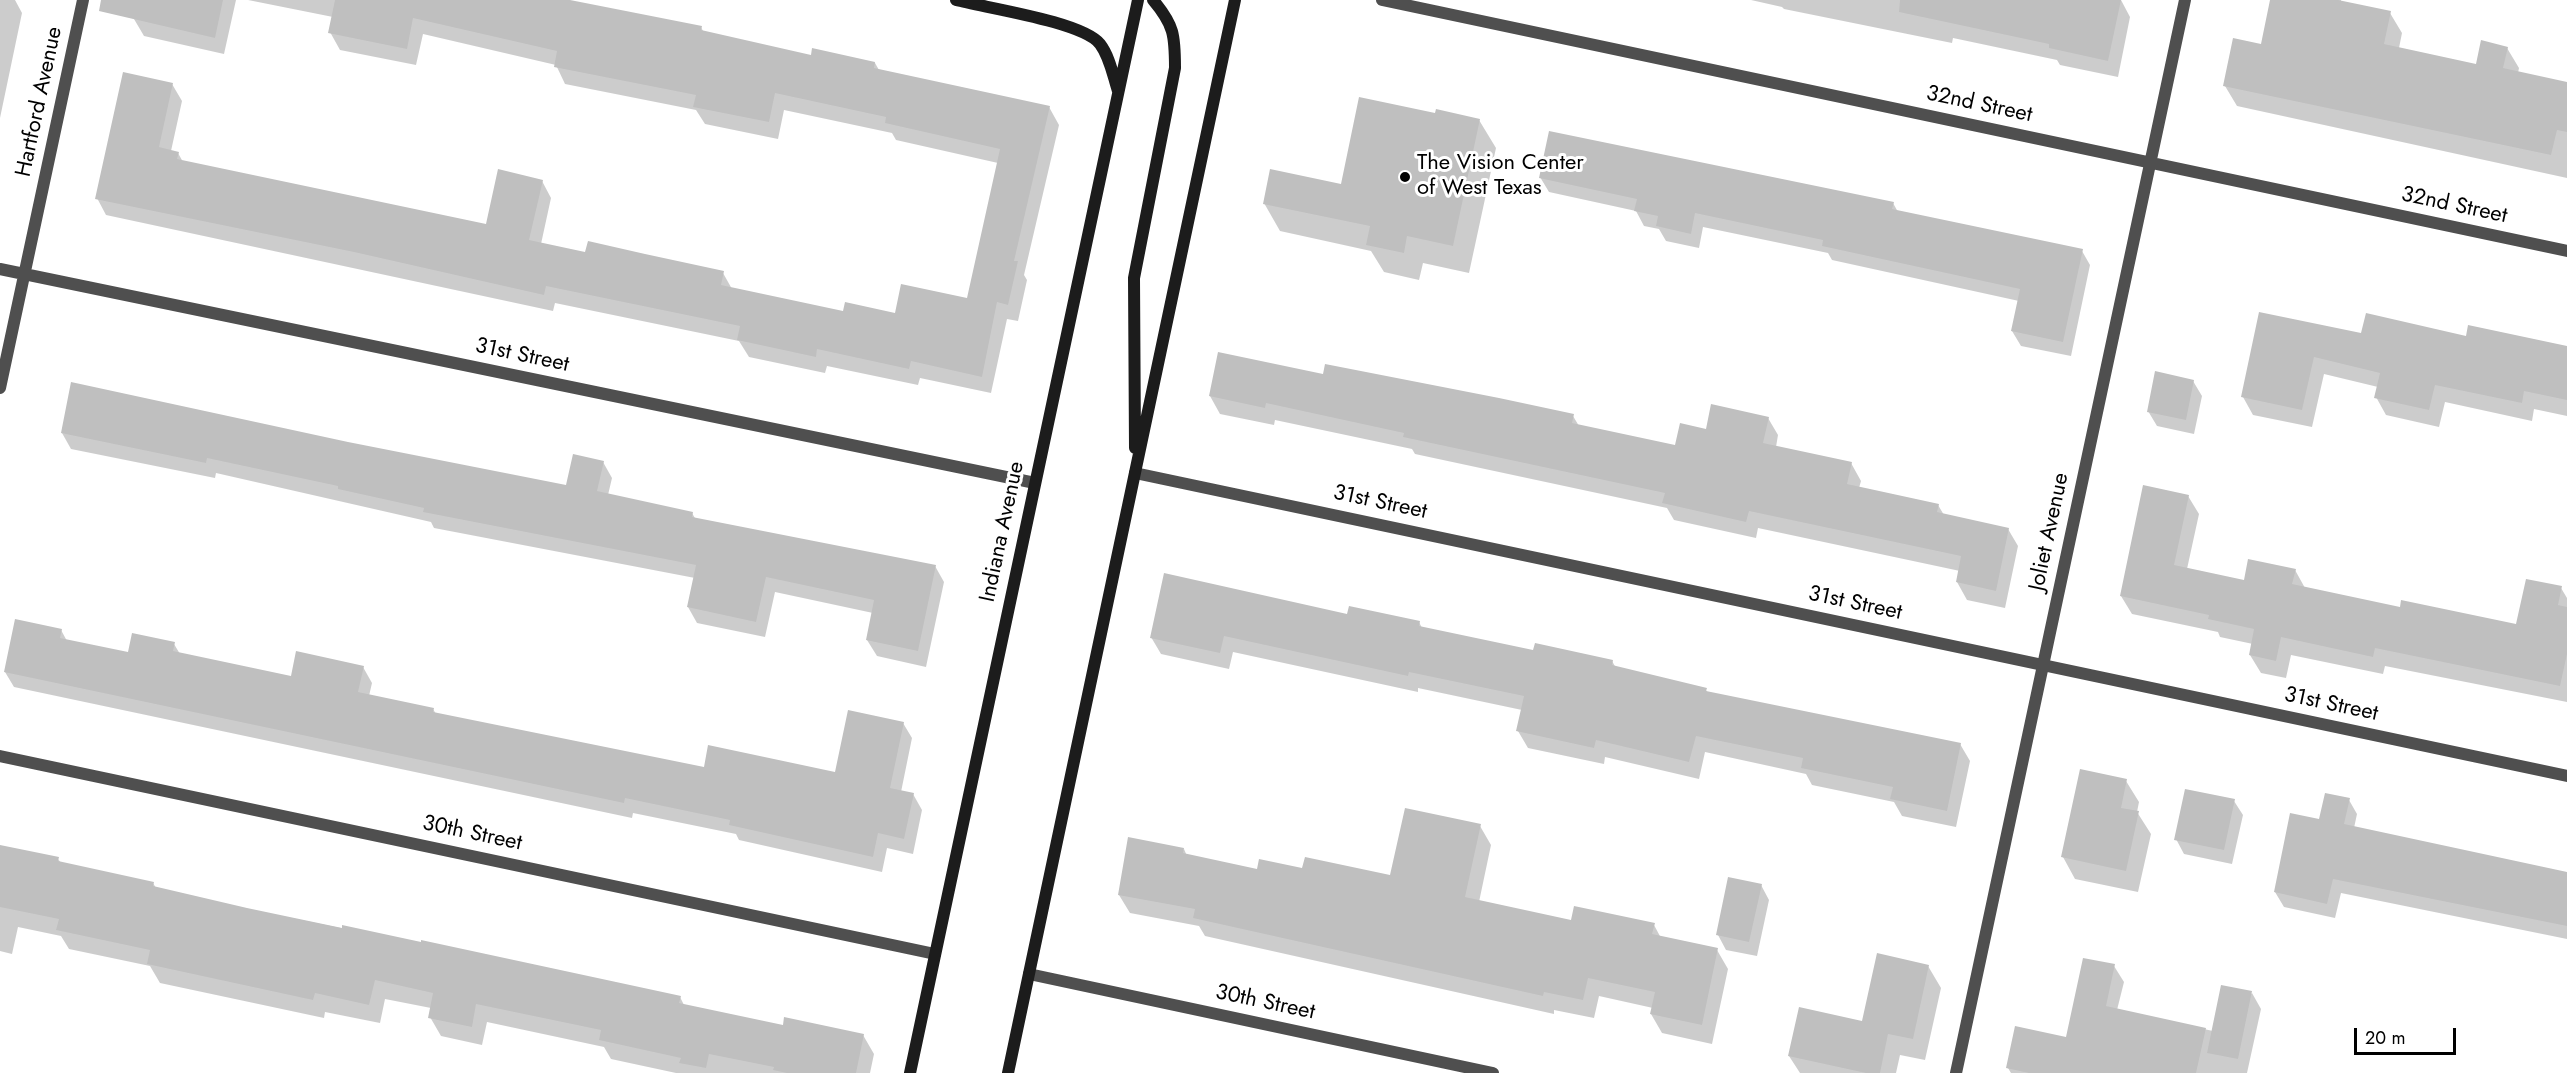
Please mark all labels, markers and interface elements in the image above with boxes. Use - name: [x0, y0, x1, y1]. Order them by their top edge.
- street label: Hartford Avenue: [11, 25, 69, 179]
- street label: 32nd Street: [1924, 81, 2034, 129]
- place label: The Vision Center of West Texas: [1417, 151, 1584, 202]
- marker: The Vision Center of West Texas: [1398, 170, 1412, 184]
- street label: 32nd Street: [2399, 182, 2509, 230]
- street label: 31st Street: [473, 333, 571, 379]
- street label: Indiana Avenue: [975, 459, 1031, 605]
- street label: Joliet Avenue: [2025, 471, 2075, 593]
- street label: 31st Street: [1331, 480, 1429, 526]
- street label: 31st Street: [1806, 581, 1904, 627]
- street label: 31st Street: [2282, 682, 2380, 728]
- street label: 30th Street: [420, 811, 524, 857]
- street label: 30th Street: [1213, 980, 1317, 1026]
- scale bar: [2357, 1016, 2459, 1054]
- text: 20 m: [2365, 1025, 2405, 1051]

